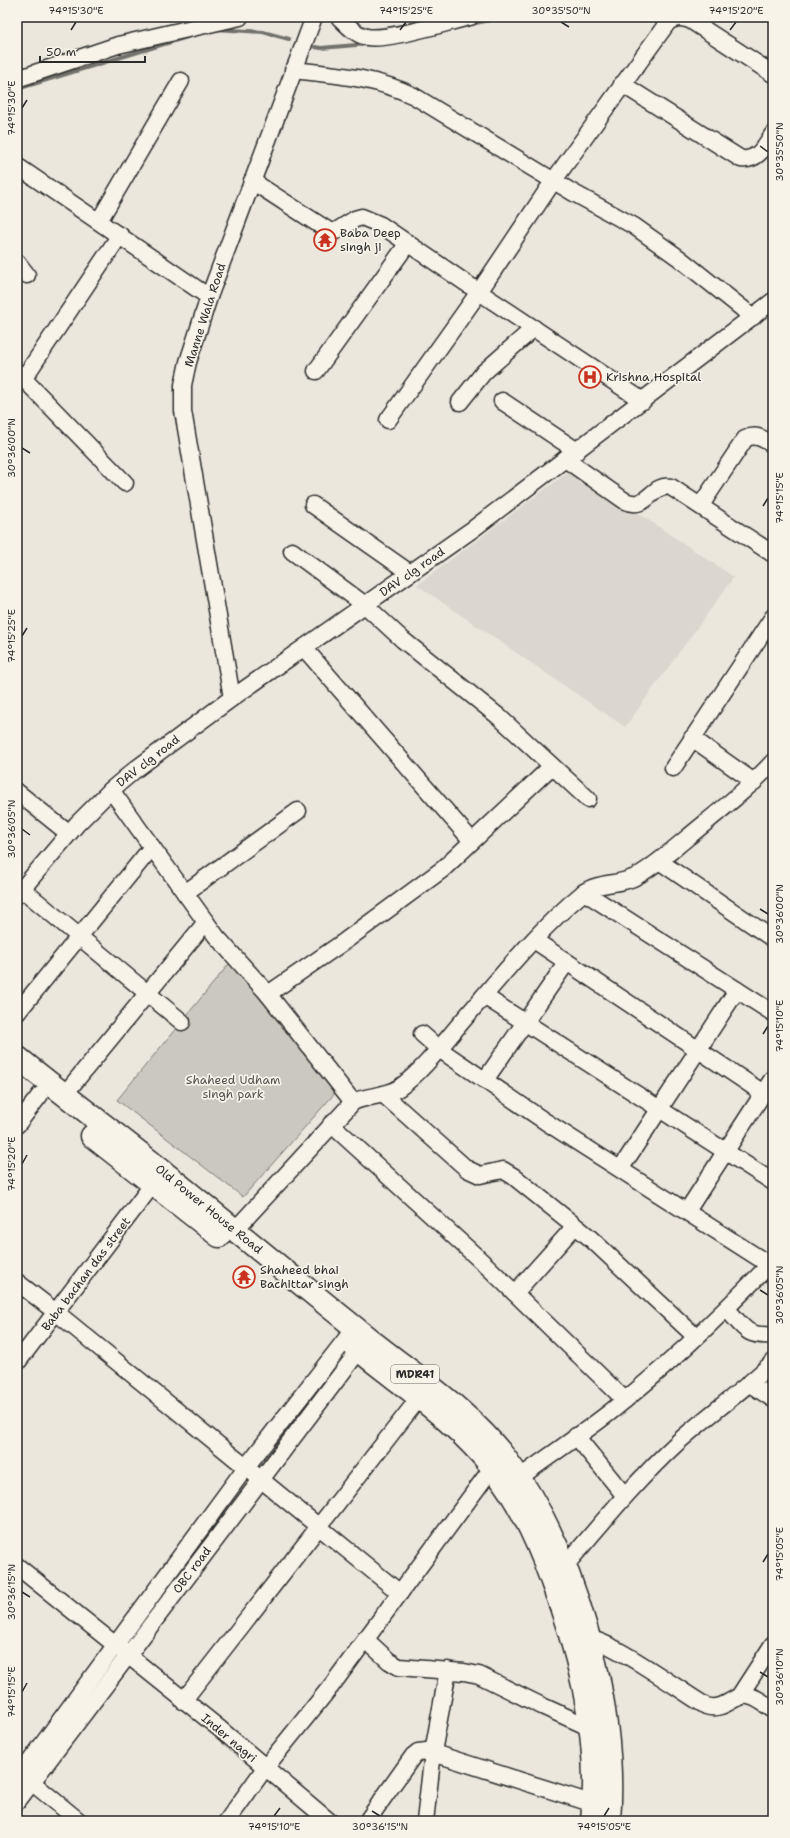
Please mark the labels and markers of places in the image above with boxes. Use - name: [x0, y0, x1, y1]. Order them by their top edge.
- place label: Baba Deep singh ji: [340, 225, 401, 255]
- temple icon: Baba Deep singh ji: [312, 227, 338, 253]
- hospital icon: Krishna Hospital: [577, 364, 603, 390]
- place label: Krishna Hospital: [606, 369, 702, 385]
- place label: Shaheed bhai Bachittar singh: [260, 1262, 349, 1292]
- temple icon: Shaheed bhai Bachittar singh: [231, 1264, 257, 1290]

